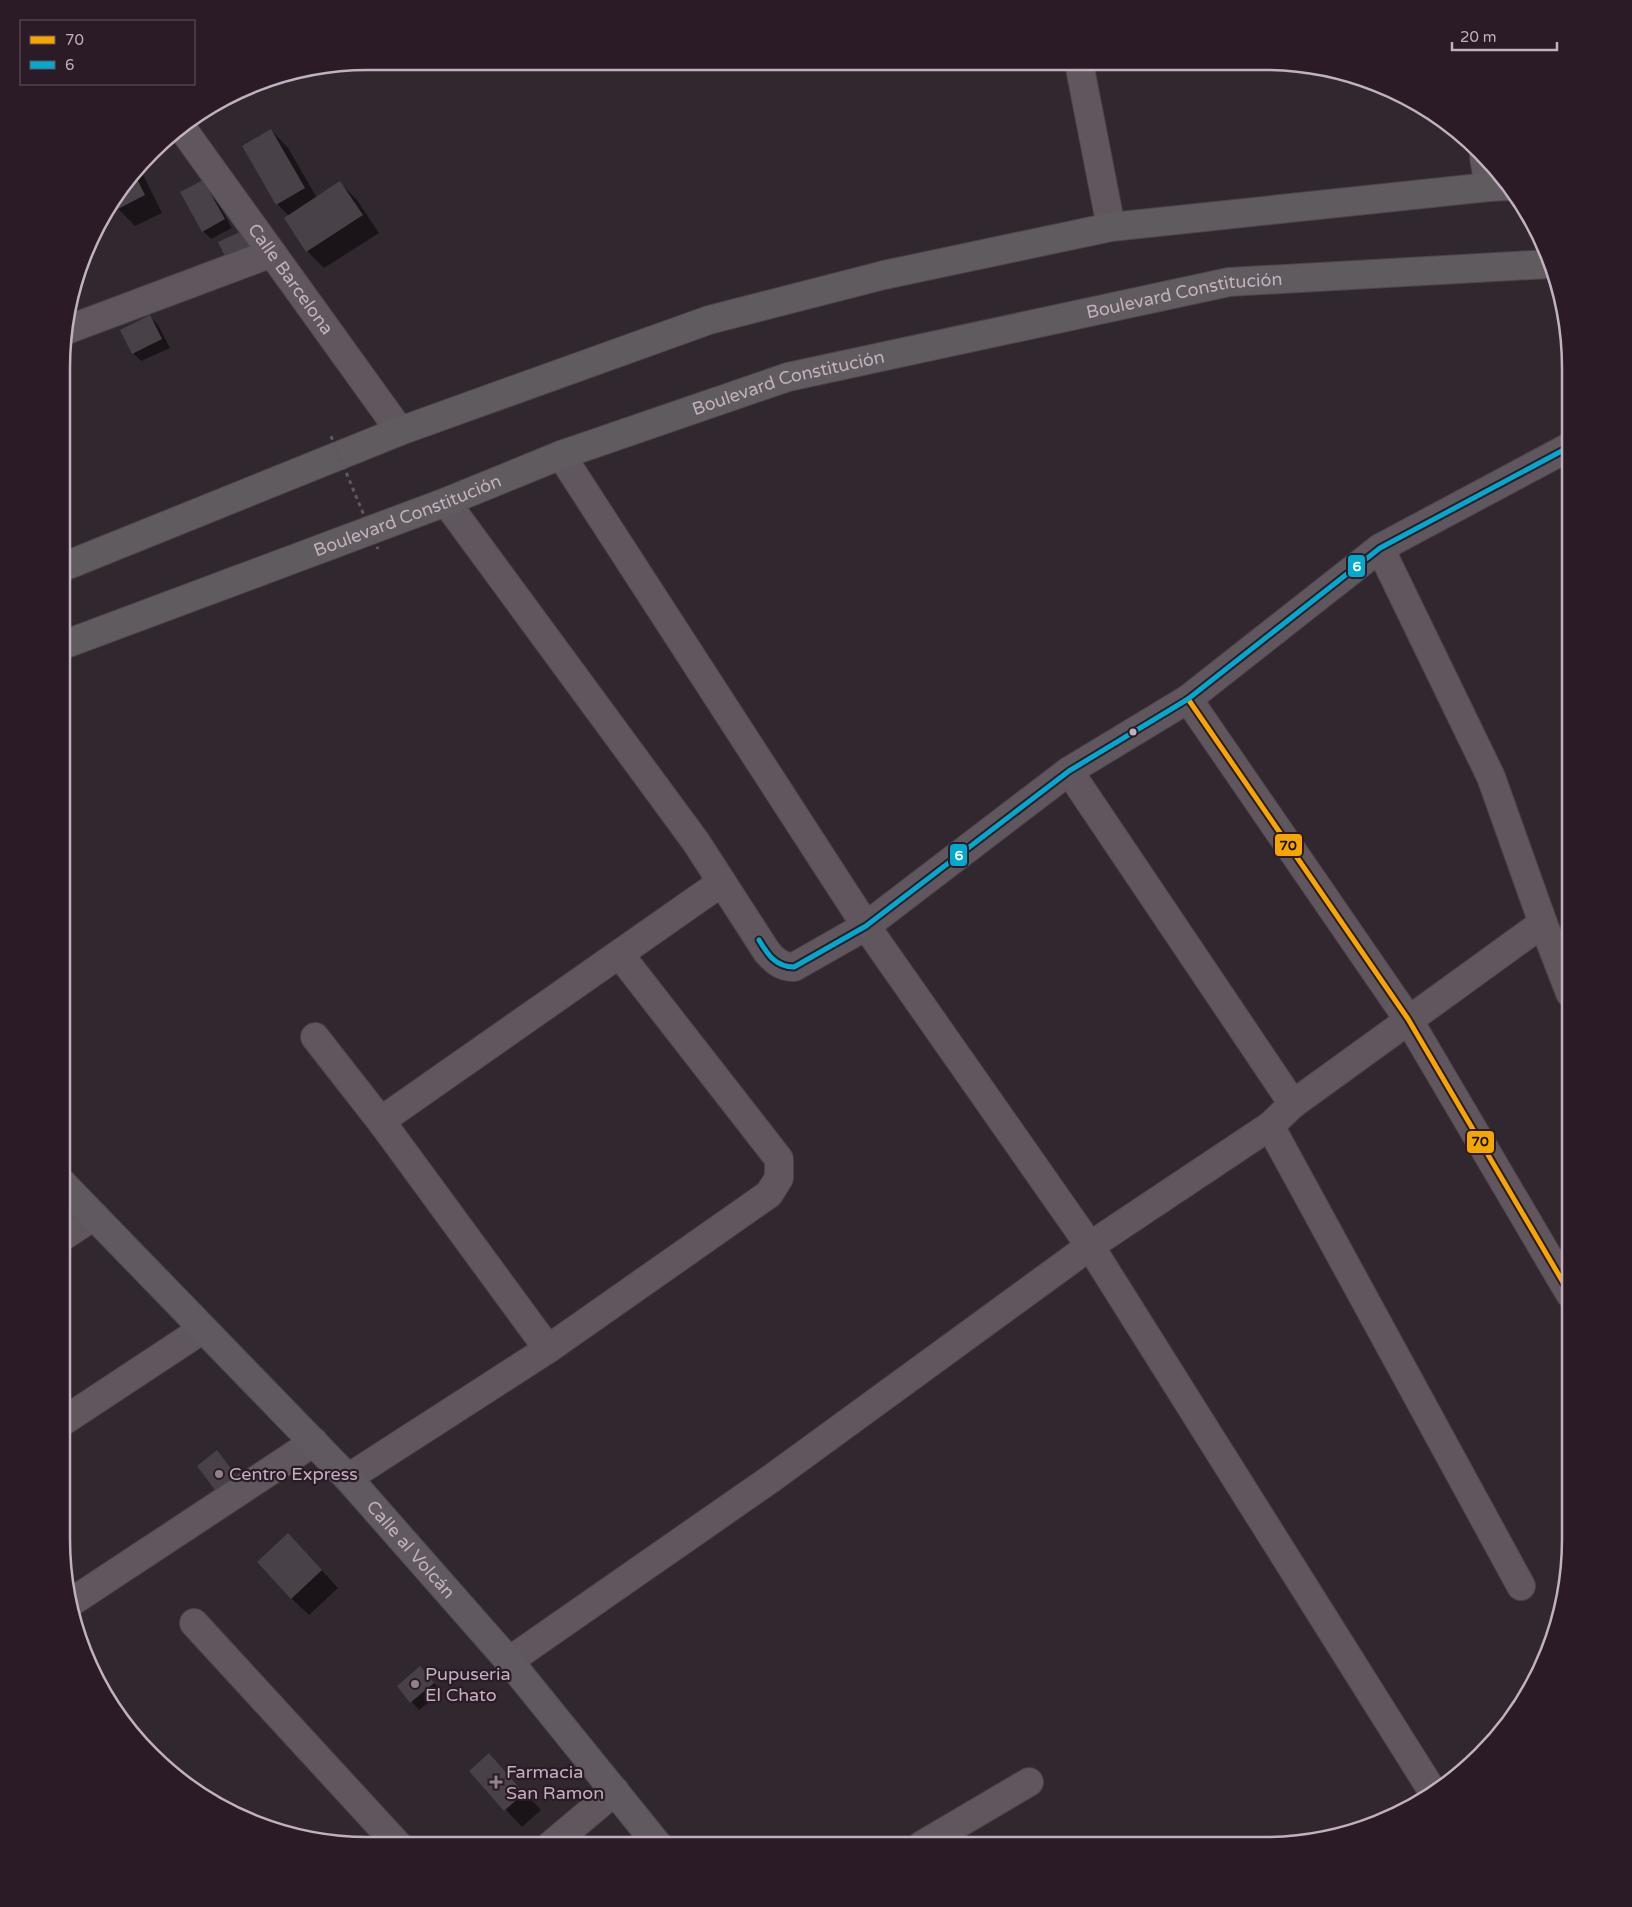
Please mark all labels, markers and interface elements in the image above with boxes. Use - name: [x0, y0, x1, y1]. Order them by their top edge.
- legend: [20, 20, 195, 85]
- scale bar: [1452, 20, 1557, 52]
- text: 20 m: [1460, 28, 1497, 46]
- text: 70: [65, 31, 84, 49]
- text: 6: [65, 56, 74, 74]
- street label: Calle Barcelona: [243, 219, 338, 339]
- street label: Boulevard Constitución: [1084, 268, 1283, 323]
- street label: Boulevard Constitución: [689, 346, 887, 420]
- street label: Boulevard Constitución: [311, 470, 505, 561]
- line badge: 6: [1347, 554, 1366, 578]
- text: 6: [1353, 558, 1362, 575]
- unlabelled marker: [1128, 727, 1138, 737]
- line badge: 70: [1274, 833, 1303, 857]
- text: 70: [1279, 837, 1297, 854]
- line badge: 6: [949, 843, 968, 867]
- text: 6: [955, 847, 964, 864]
- line badge: 70: [1466, 1130, 1495, 1154]
- text: 70: [1471, 1133, 1489, 1150]
- place label: Centro Express: [229, 1463, 358, 1485]
- marker: Centro Express: [213, 1468, 225, 1480]
- street label: Calle al Volcán: [362, 1496, 460, 1603]
- place label: Pupuseria El Chato: [425, 1663, 511, 1706]
- marker: Pupuseria El Chato: [409, 1678, 421, 1690]
- place label: Farmacia San Ramon: [506, 1761, 604, 1804]
- marker: Farmacia San Ramon: [490, 1776, 502, 1788]

